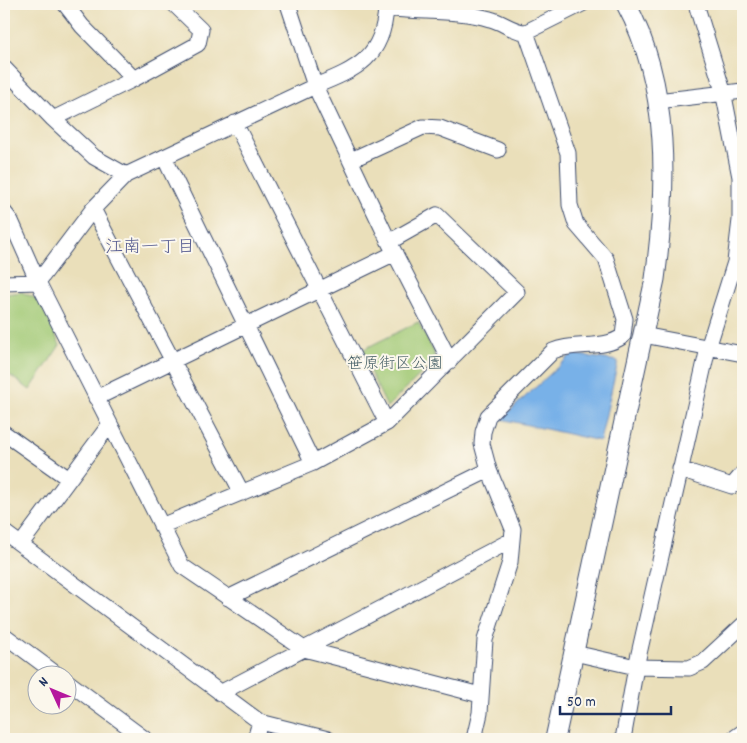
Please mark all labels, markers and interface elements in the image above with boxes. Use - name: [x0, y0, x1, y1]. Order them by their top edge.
- district label: 江南一丁目: [105, 236, 195, 261]
- park label: 笹原街区公園: [347, 353, 443, 376]
- north arrow: [28, 666, 78, 716]
- text: N: [34, 673, 54, 692]
- scale bar: [560, 683, 671, 715]
- text: 50 m: [567, 692, 596, 714]

